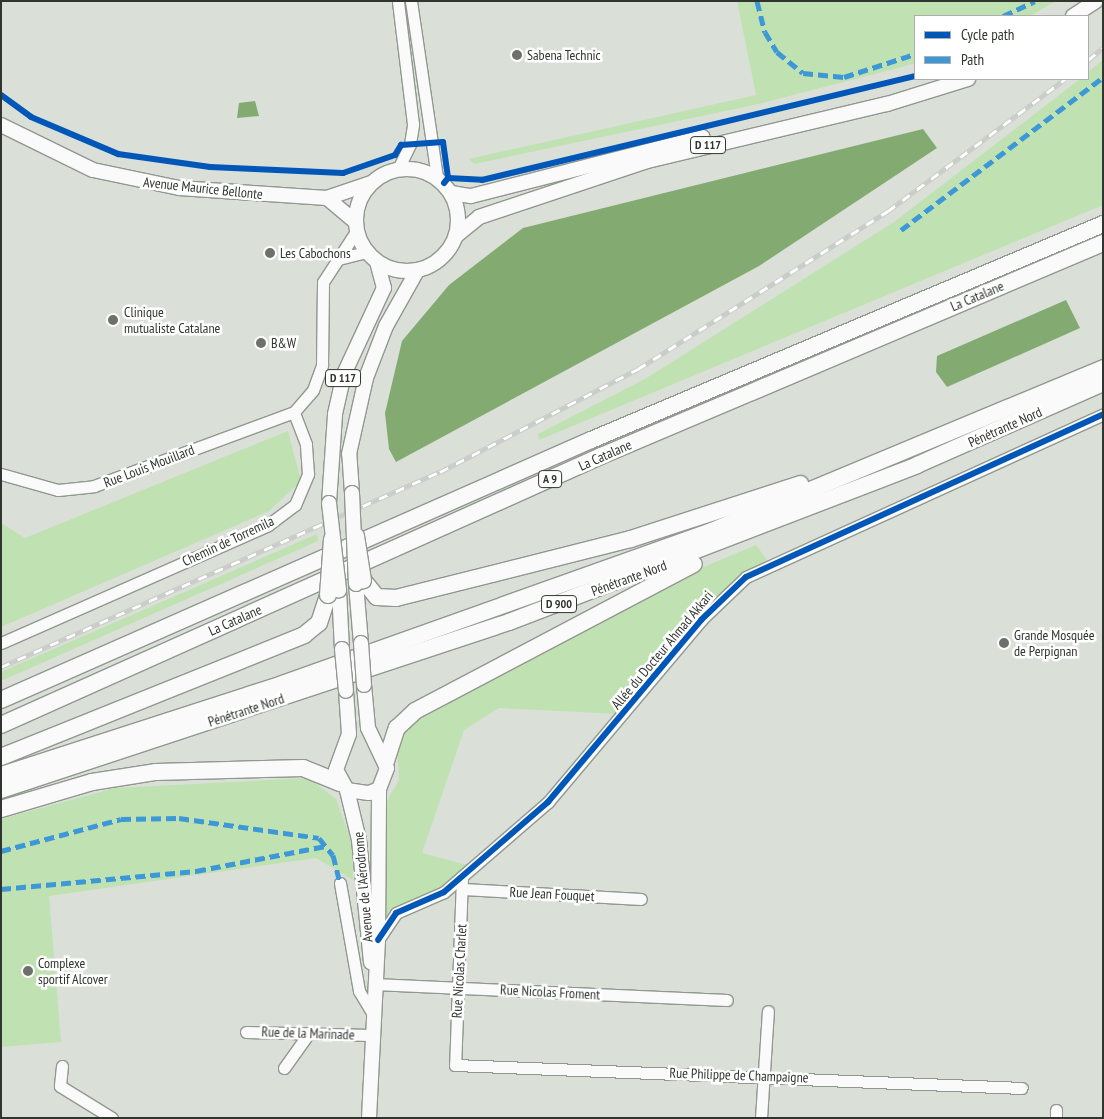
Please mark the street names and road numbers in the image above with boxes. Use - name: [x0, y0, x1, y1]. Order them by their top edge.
- road number: D 117: [689, 136, 727, 154]
- street label: Avenue Maurice Bellonte: [142, 173, 264, 203]
- street label: La Catalane: [948, 277, 1006, 315]
- road number: D 117: [324, 368, 362, 388]
- street label: Pénétrante Nord: [965, 403, 1045, 451]
- street label: La Catalane: [576, 436, 634, 474]
- street label: Rue Louis Mouillard: [101, 441, 197, 491]
- road number: A 9: [538, 469, 562, 488]
- street label: Chemin de Torremila: [179, 512, 277, 570]
- street label: Pénétrante Nord: [589, 557, 669, 599]
- street label: Allée du Docteur Ahmad Akkari: [607, 587, 717, 713]
- road number: D 900: [540, 594, 578, 614]
- street label: La Catalane: [206, 601, 264, 639]
- street label: Pénétrante Nord: [206, 690, 286, 730]
- street label: Avenue de l'Aérodrome: [350, 831, 376, 943]
- street label: Rue Jean Fouquet: [509, 883, 595, 905]
- street label: Rue Nicolas Charlet: [448, 923, 470, 1019]
- street label: Rue Nicolas Froment: [500, 981, 600, 1003]
- street label: Rue de la Marinade: [261, 1023, 355, 1043]
- street label: Rue Philippe de Champaigne: [669, 1064, 809, 1086]

